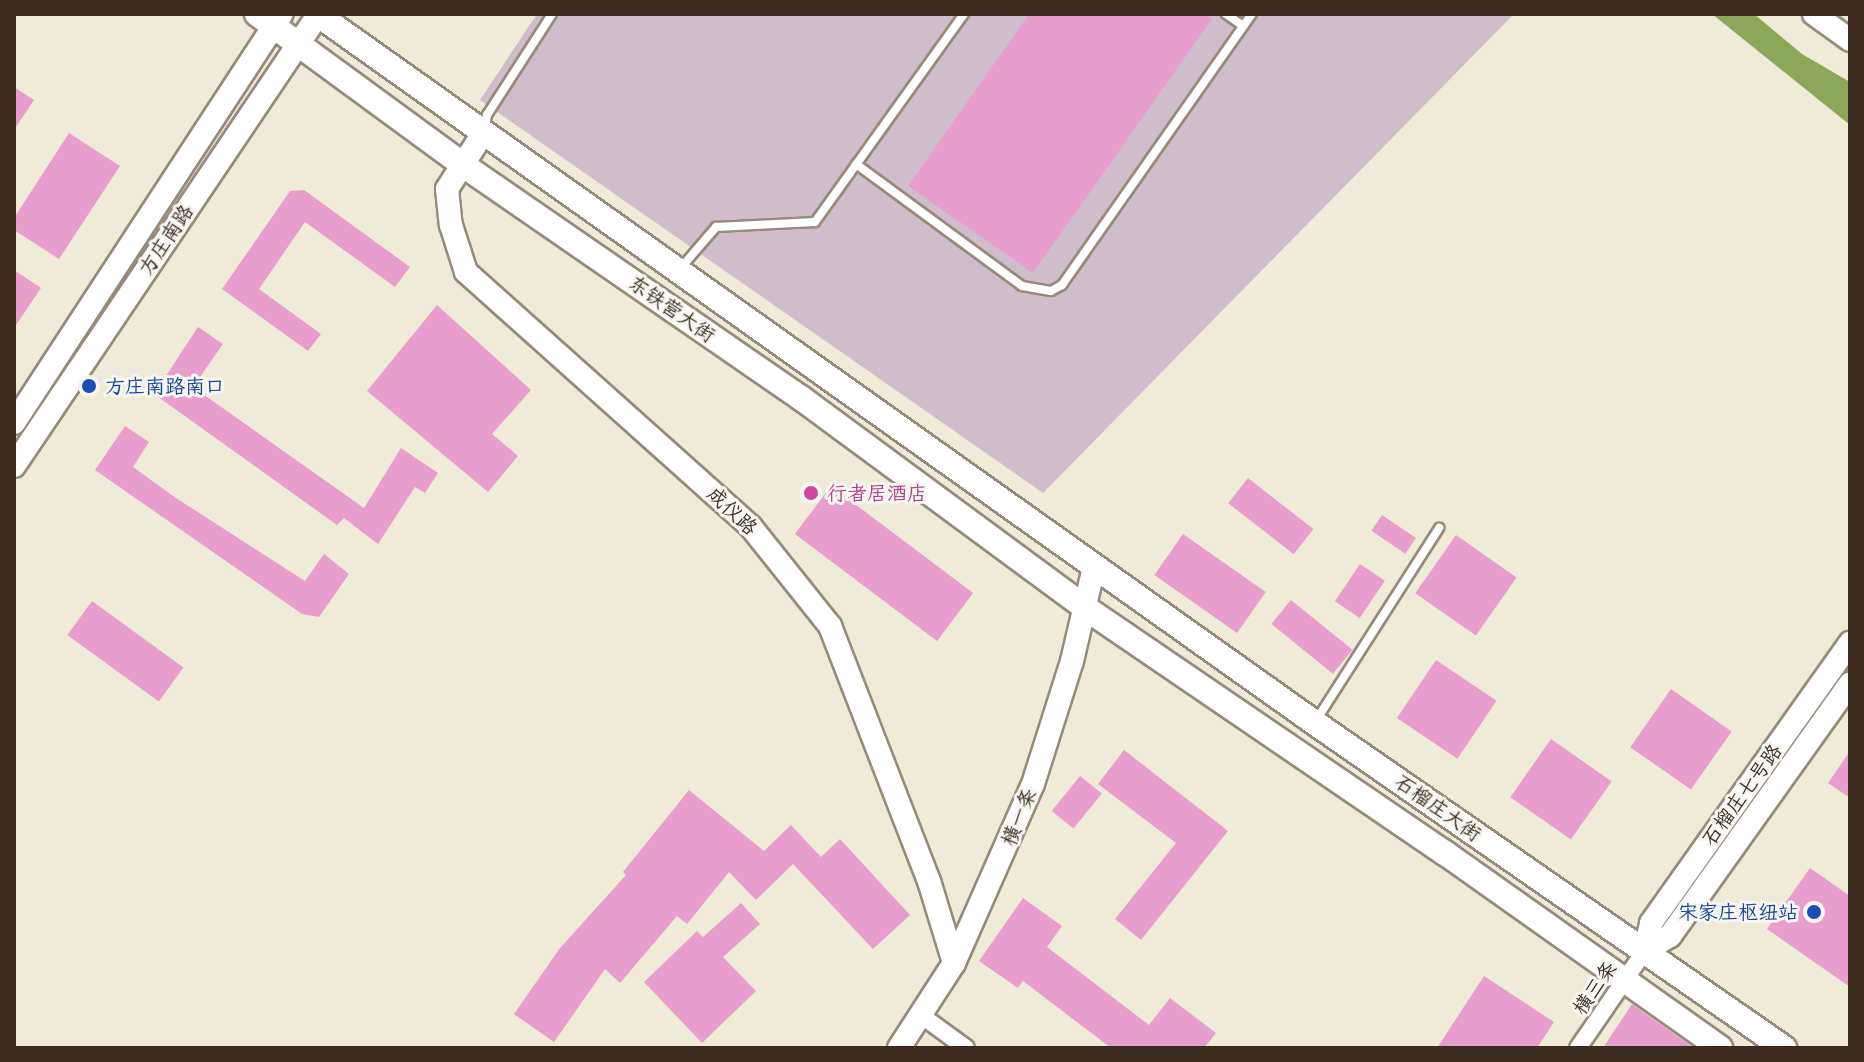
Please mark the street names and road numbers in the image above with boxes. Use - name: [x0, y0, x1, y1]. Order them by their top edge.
- street label: 方庄南路: [134, 200, 198, 280]
- street label: 东铁营大街: [624, 270, 720, 348]
- street label: 成仪路: [702, 482, 762, 540]
- street label: 石榴庄七号路: [1697, 739, 1787, 851]
- street label: 石榴庄大街: [1390, 769, 1486, 847]
- street label: 横一条: [997, 785, 1041, 849]
- street label: 横三条: [1568, 957, 1622, 1019]

